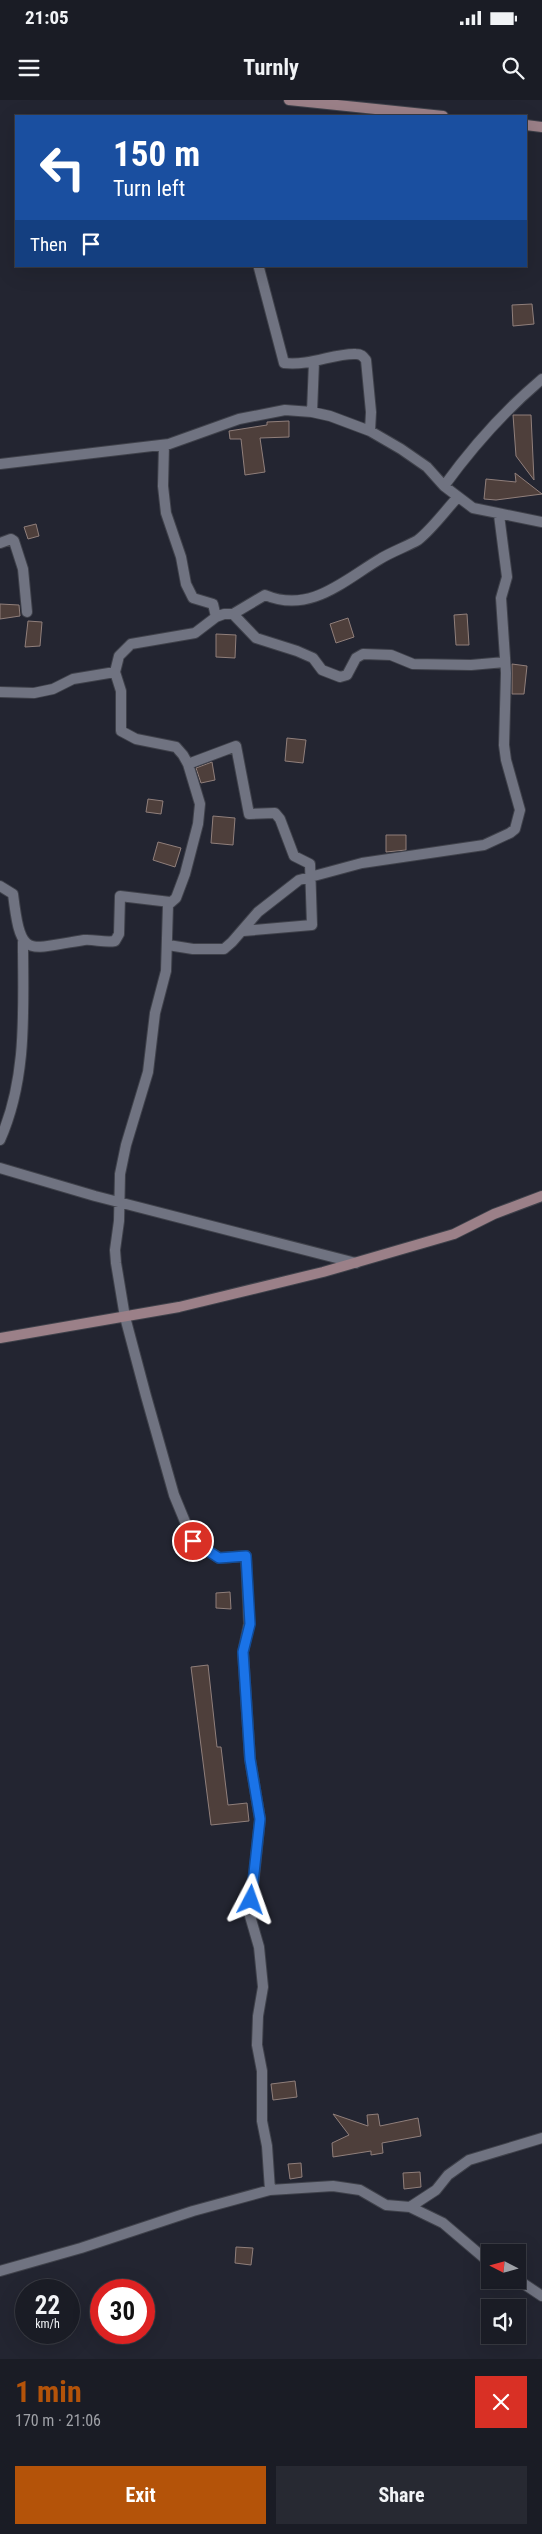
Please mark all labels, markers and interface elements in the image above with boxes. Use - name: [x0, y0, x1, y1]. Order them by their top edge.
- text: 21:05: [25, 6, 69, 29]
- icon: menu: [15, 54, 43, 82]
- icon: search: [499, 54, 527, 82]
- text: Turnly: [243, 55, 299, 80]
- text: 150 m: [113, 134, 200, 175]
- icon: left: [30, 135, 95, 200]
- text: Turn left: [113, 176, 185, 201]
- icon: arrive: [77, 230, 105, 258]
- text: Then: [30, 233, 67, 256]
- pin: [172, 1520, 214, 1562]
- icon: arrive: [179, 1527, 207, 1555]
- position arrow: [224, 1873, 276, 1925]
- north arrow: [481, 2244, 526, 2289]
- map controls: [481, 2244, 526, 2344]
- speed limit sign: 30: [90, 2279, 155, 2344]
- text: 22: [35, 2291, 60, 2320]
- button: sound: [481, 2299, 526, 2344]
- text: km/h: [35, 2317, 60, 2331]
- text: 1 min: [15, 2374, 82, 2409]
- button: close: [475, 2376, 527, 2428]
- text: 170 m · 21:06: [15, 2411, 101, 2430]
- button: Exit: [15, 2466, 266, 2524]
- button: Share: [276, 2466, 527, 2524]

